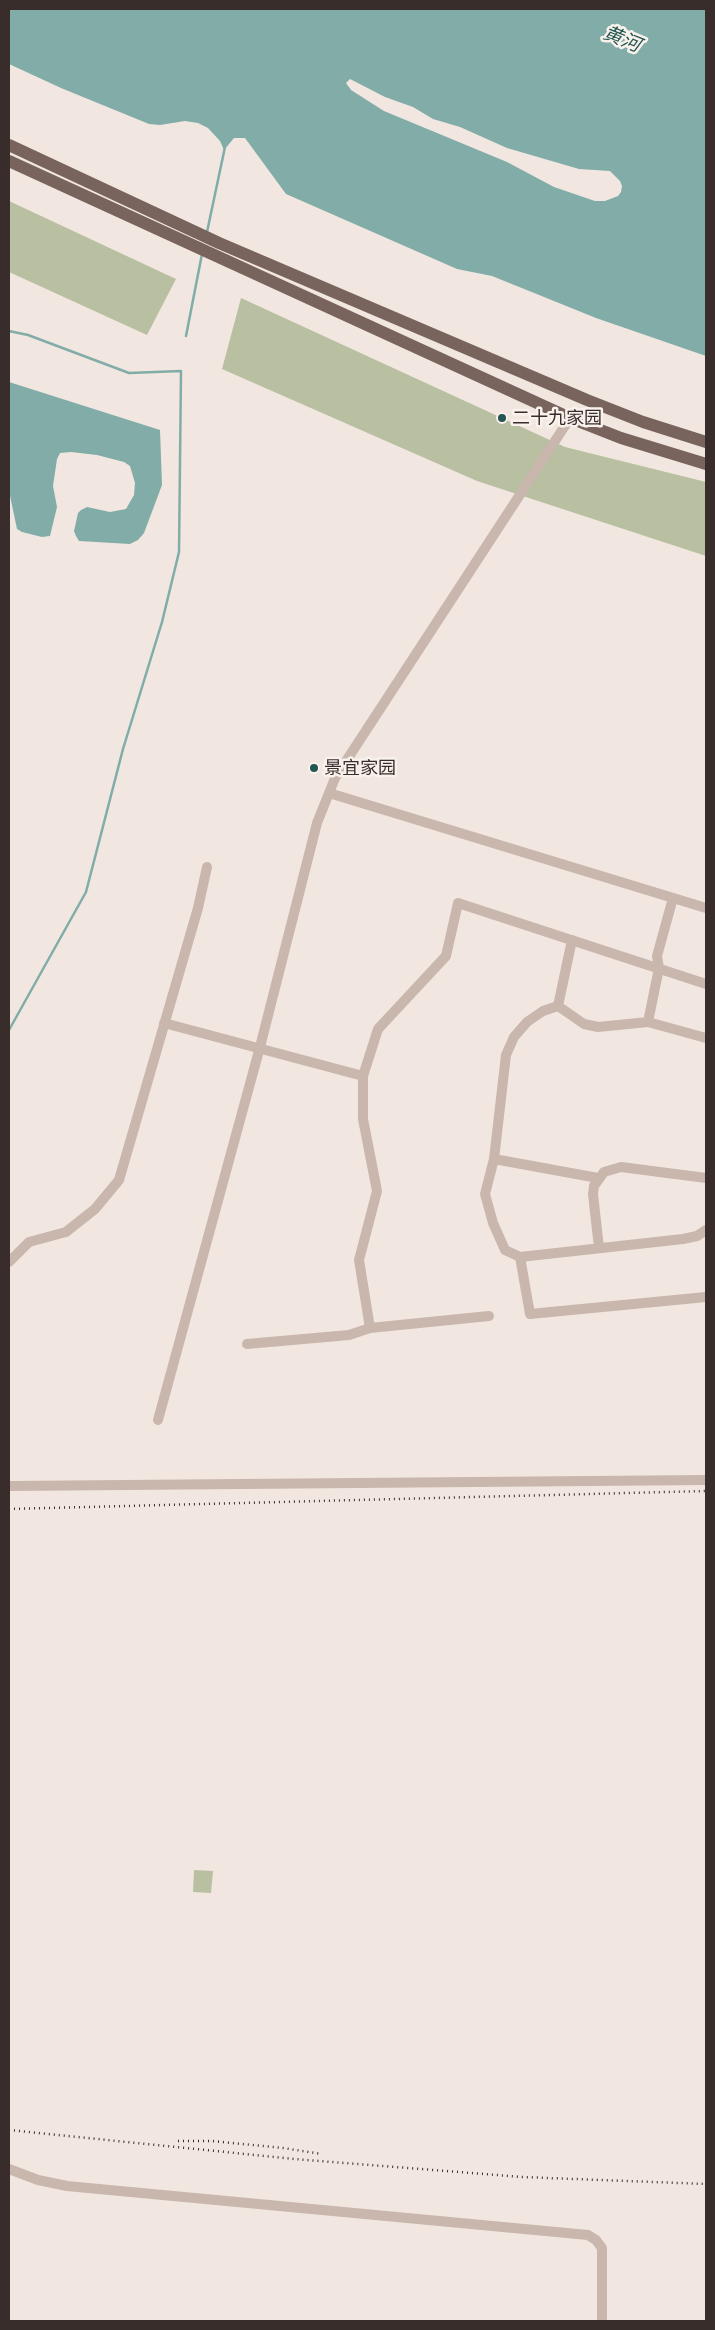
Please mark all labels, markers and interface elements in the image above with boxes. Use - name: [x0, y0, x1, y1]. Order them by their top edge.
- water label: 黄河: [600, 21, 644, 57]
- place label: 二十九家园: [512, 407, 602, 429]
- marker: 二十九家园: [496, 412, 508, 424]
- place label: 景宜家园: [324, 757, 396, 779]
- marker: 景宜家园: [308, 762, 320, 774]

